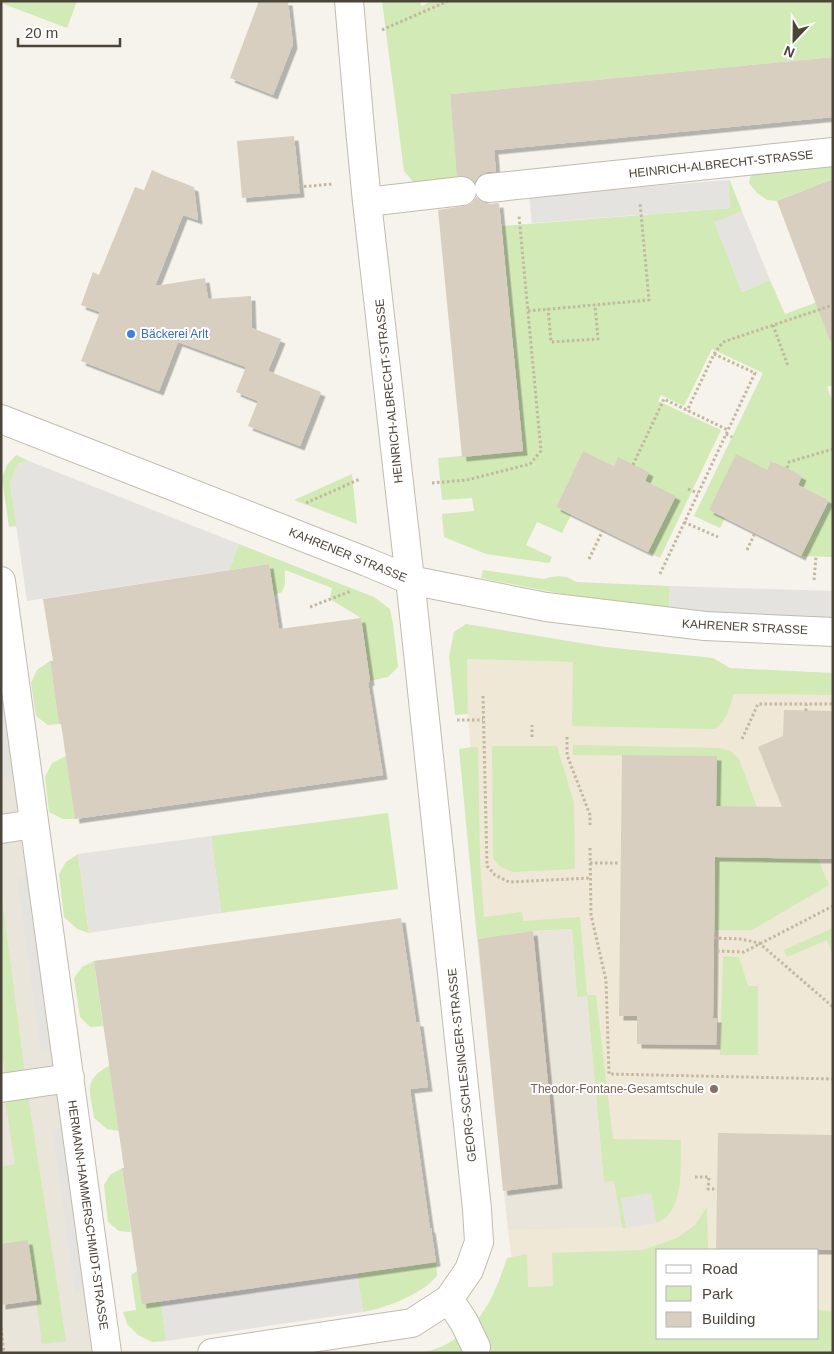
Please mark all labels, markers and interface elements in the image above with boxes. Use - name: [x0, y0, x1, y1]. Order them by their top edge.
- scale bar: [18, 15, 120, 47]
- north arrow: [769, 15, 819, 65]
- text: 20 m: [25, 24, 58, 41]
- text: N: [781, 43, 797, 61]
- street label: HEINRICH-ALBRECHT-STRASSE: [628, 147, 814, 181]
- street label: HEINRICH-ALBRECHT-STRASSE: [372, 298, 406, 484]
- place label: Bäckerei Arlt: [141, 327, 209, 341]
- marker: Bäckerei Arlt: [125, 328, 137, 340]
- street label: KAHRENER STRASSE: [287, 525, 409, 585]
- street label: KAHRENER STRASSE: [682, 617, 808, 637]
- street label: GEORG-SCHLESINGER-STRASSE: [445, 967, 479, 1163]
- place label: Theodor-Fontane-Gesamtschule: [531, 1082, 704, 1096]
- marker: Theodor-Fontane-Gesamtschule: [708, 1083, 720, 1095]
- street label: HERMANN-HAMMERSCHMIDT-STRASSE: [65, 1099, 111, 1331]
- legend: [656, 1249, 819, 1339]
- text: Road: [702, 1260, 738, 1277]
- text: Park: [702, 1285, 733, 1302]
- text: Building: [702, 1310, 755, 1327]

